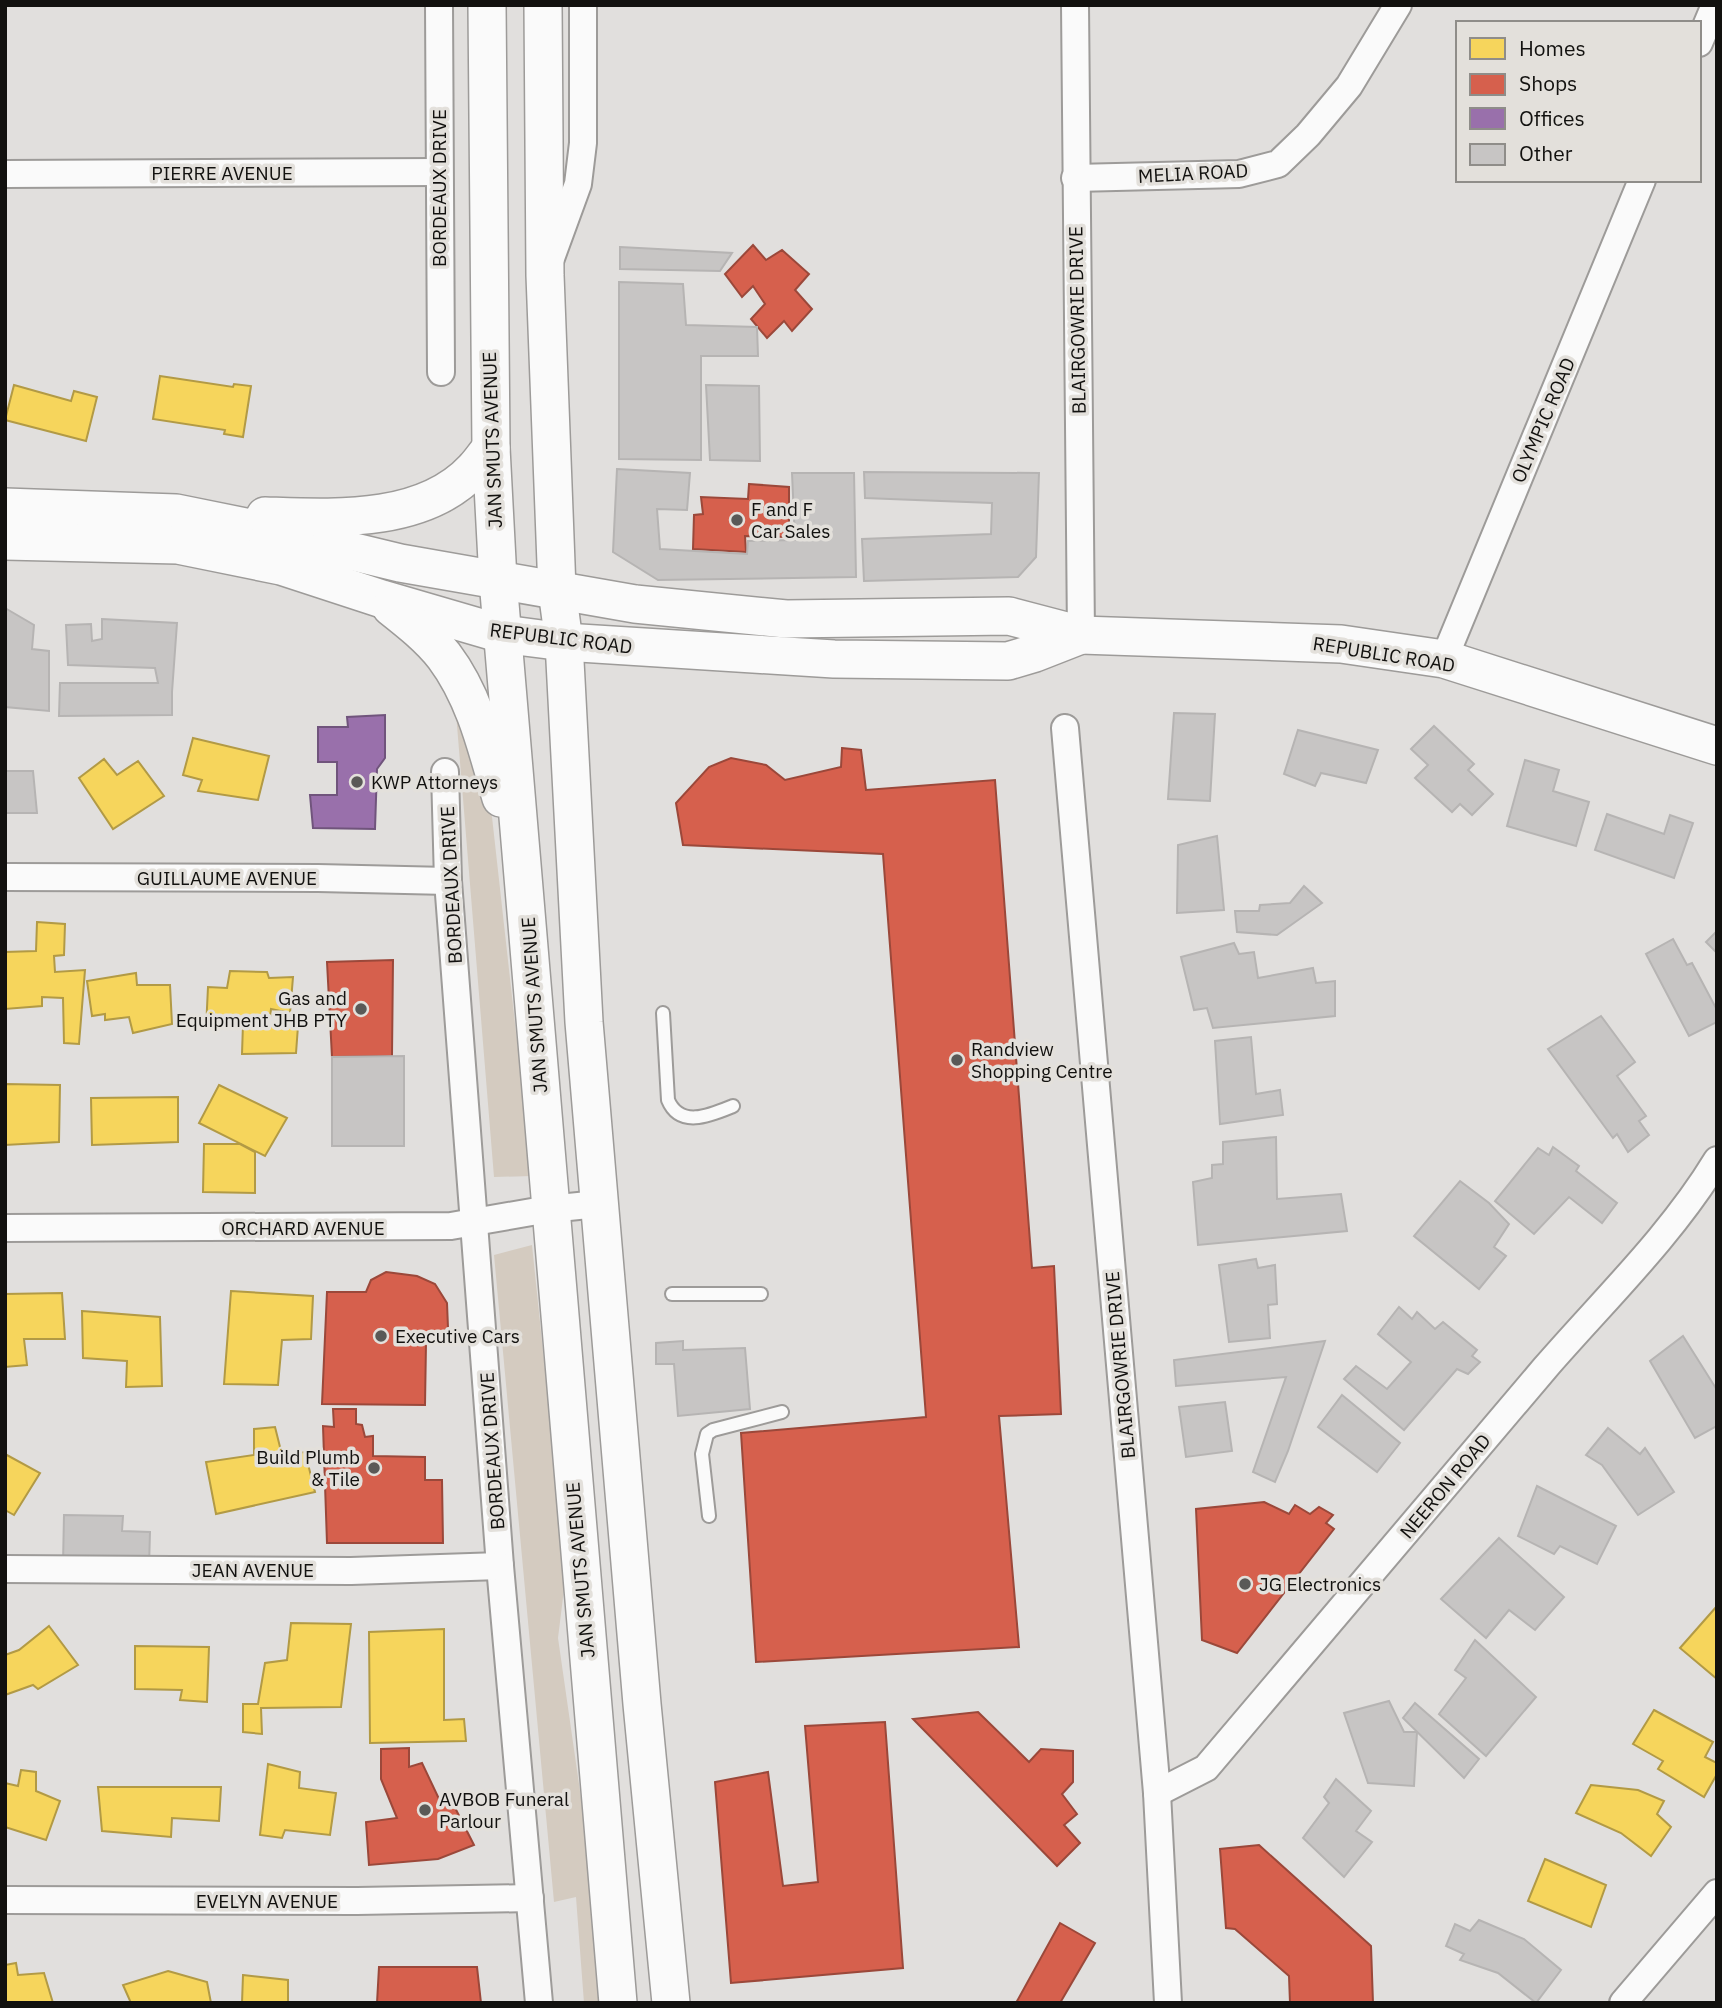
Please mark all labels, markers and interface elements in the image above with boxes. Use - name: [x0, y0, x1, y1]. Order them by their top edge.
- legend: [1456, 21, 1701, 182]
- text: Homes: [1519, 34, 1586, 62]
- text: Shops: [1519, 69, 1577, 97]
- text: Offices: [1519, 104, 1585, 132]
- street label: BORDEAUX DRIVE: [427, 109, 451, 267]
- text: Other: [1519, 139, 1573, 167]
- street label: MELIA ROAD: [1137, 158, 1249, 188]
- street label: PIERRE AVENUE: [151, 161, 293, 185]
- street label: BLAIRGOWRIE DRIVE: [1063, 226, 1091, 414]
- street label: JAN SMUTS AVENUE: [477, 351, 507, 529]
- street label: OLYMPIC ROAD: [1506, 354, 1580, 486]
- place label: F and F Car Sales: [751, 497, 830, 543]
- marker: F and F Car Sales: [729, 512, 745, 528]
- street label: REPUBLIC ROAD: [488, 617, 634, 659]
- street label: REPUBLIC ROAD: [1311, 631, 1457, 677]
- place label: KWP Attorneys: [371, 770, 498, 794]
- marker: KWP Attorneys: [349, 774, 365, 790]
- street label: BORDEAUX DRIVE: [435, 806, 467, 964]
- street label: GUILLAUME AVENUE: [137, 866, 317, 890]
- street label: JAN SMUTS AVENUE: [516, 916, 552, 1094]
- place label: Gas and Equipment JHB PTY: [176, 986, 348, 1032]
- marker: Gas and Equipment JHB PTY: [353, 1001, 369, 1017]
- place label: Randview Shopping Centre: [971, 1037, 1113, 1083]
- marker: Randview Shopping Centre: [949, 1052, 965, 1068]
- street label: ORCHARD AVENUE: [221, 1216, 385, 1240]
- street label: BLAIRGOWRIE DRIVE: [1100, 1270, 1140, 1460]
- place label: Executive Cars: [395, 1324, 520, 1348]
- marker: Executive Cars: [373, 1328, 389, 1344]
- street label: BORDEAUX DRIVE: [475, 1371, 509, 1531]
- street label: NEERON ROAD: [1394, 1429, 1496, 1543]
- place label: Build Plumb & Tile: [256, 1445, 360, 1491]
- marker: Build Plumb & Tile: [366, 1460, 382, 1476]
- street label: JAN SMUTS AVENUE: [560, 1481, 600, 1659]
- street label: JEAN AVENUE: [192, 1558, 314, 1582]
- place label: JG Electronics: [1259, 1572, 1381, 1596]
- marker: JG Electronics: [1237, 1576, 1253, 1592]
- place label: AVBOB Funeral Parlour: [439, 1787, 569, 1833]
- marker: AVBOB Funeral Parlour: [417, 1802, 433, 1818]
- street label: EVELYN AVENUE: [196, 1889, 338, 1913]

